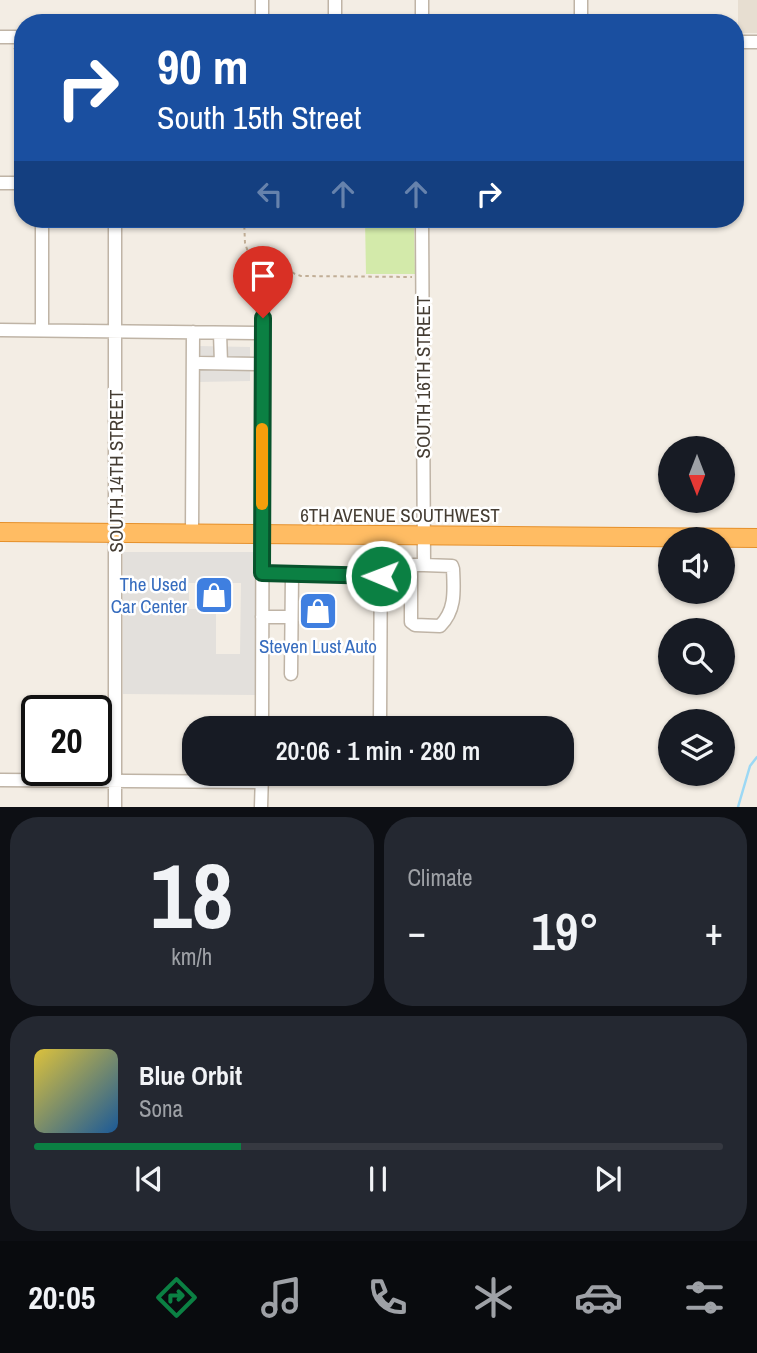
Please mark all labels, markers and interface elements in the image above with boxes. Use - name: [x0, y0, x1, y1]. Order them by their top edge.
- text: 90 m: [157, 33, 249, 99]
- icon: right: [42, 42, 133, 133]
- text: South 15th Street: [157, 96, 361, 139]
- icon: left: [251, 175, 289, 213]
- icon: ahead: [324, 175, 362, 213]
- icon: ahead: [397, 175, 435, 213]
- icon: right: [470, 175, 508, 213]
- pin: [233, 246, 293, 318]
- icon: arrive: [244, 257, 282, 295]
- street label: SOUTH 16TH STREET: [410, 295, 436, 458]
- street label: SOUTH 14TH STREET: [103, 389, 129, 552]
- north arrow: [658, 436, 735, 513]
- map controls: [658, 436, 735, 786]
- street label: 6TH AVENUE SOUTHWEST: [300, 502, 500, 528]
- button: sound: [658, 527, 735, 604]
- position arrow: [344, 539, 418, 613]
- place label: The Used Car Center: [111, 571, 188, 619]
- shop icon: The Used Car Center: [193, 574, 235, 616]
- shop icon: Steven Lust Auto: [297, 590, 339, 632]
- button: search: [658, 618, 735, 695]
- place label: Steven Lust Auto: [259, 633, 377, 659]
- speed limit sign: 20: [21, 695, 112, 786]
- button: layers: [658, 709, 735, 786]
- text: 20:06 · 1 min · 280 m: [276, 733, 480, 768]
- text: 18: [150, 834, 233, 956]
- text: Climate: [408, 862, 472, 893]
- text: 19°: [531, 896, 599, 966]
- text: −: [408, 906, 426, 957]
- text: +: [705, 906, 723, 957]
- text: km/h: [171, 941, 212, 972]
- text: Blue Orbit: [139, 1058, 242, 1093]
- text: Sona: [139, 1093, 183, 1124]
- icon: previous: [130, 1160, 168, 1198]
- icon: pause: [359, 1160, 397, 1198]
- icon: next: [589, 1160, 627, 1198]
- icon: directions: [152, 1273, 201, 1322]
- icon: music: [257, 1273, 306, 1322]
- icon: phone: [363, 1273, 412, 1322]
- icon: climate: [469, 1273, 518, 1322]
- icon: car: [574, 1273, 623, 1322]
- icon: filters: [680, 1273, 729, 1322]
- text: 20:05: [28, 1276, 95, 1319]

